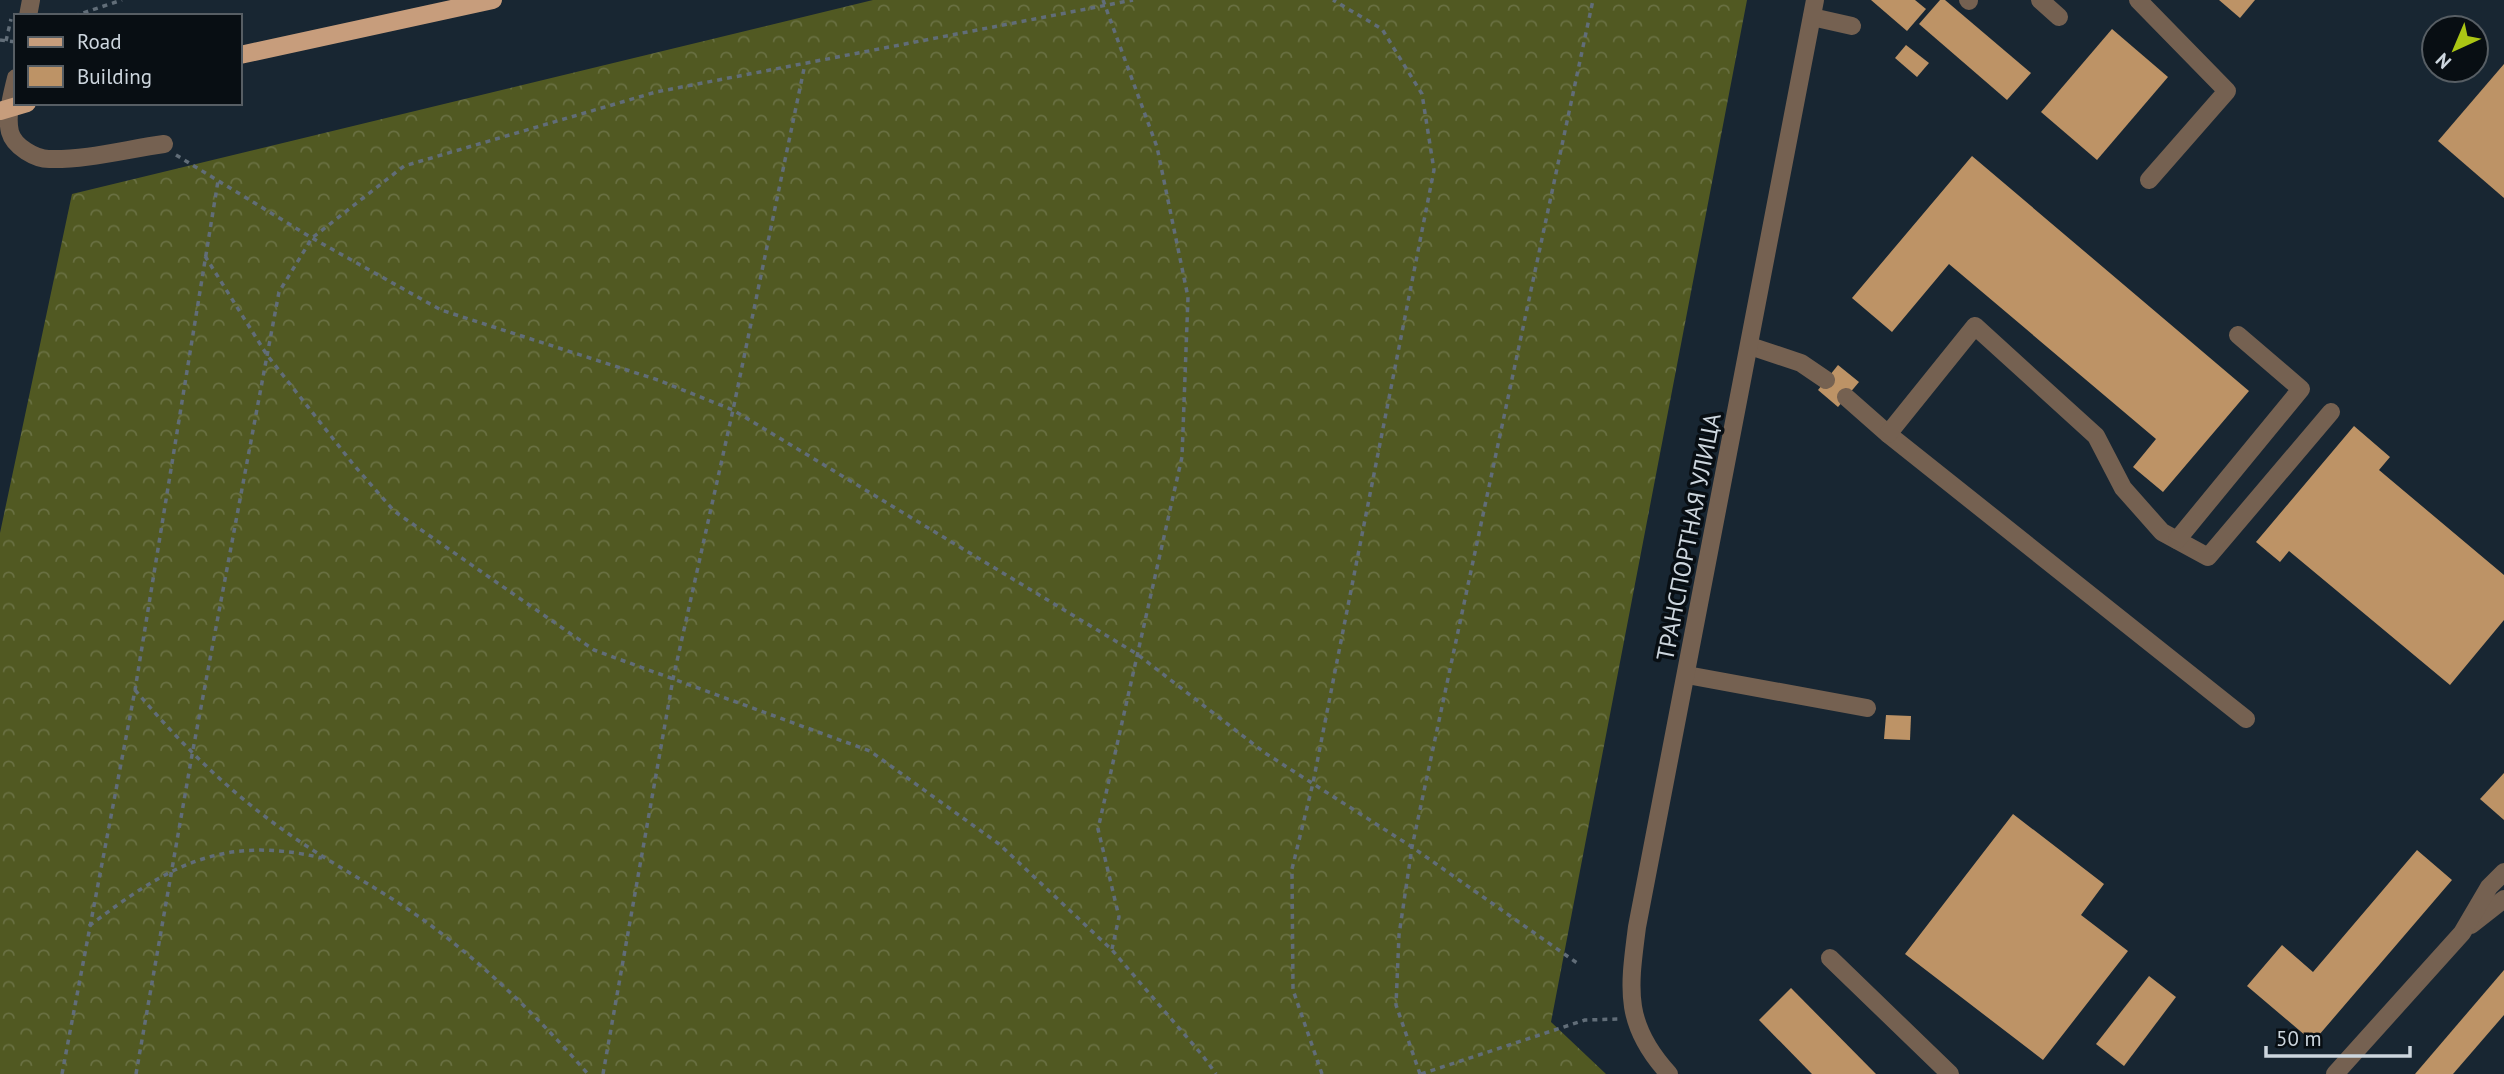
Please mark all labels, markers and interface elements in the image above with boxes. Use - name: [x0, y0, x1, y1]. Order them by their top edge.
- legend: [14, 14, 242, 105]
- north arrow: [2420, 14, 2490, 84]
- text: Road: [77, 28, 121, 55]
- text: N: [2430, 48, 2456, 74]
- text: Building: [77, 63, 152, 90]
- street label: ТРАНСПОРТНАЯ УЛИЦА: [1649, 410, 1728, 663]
- scale bar: [2266, 1014, 2410, 1058]
- text: 50 m: [2276, 1025, 2322, 1052]

